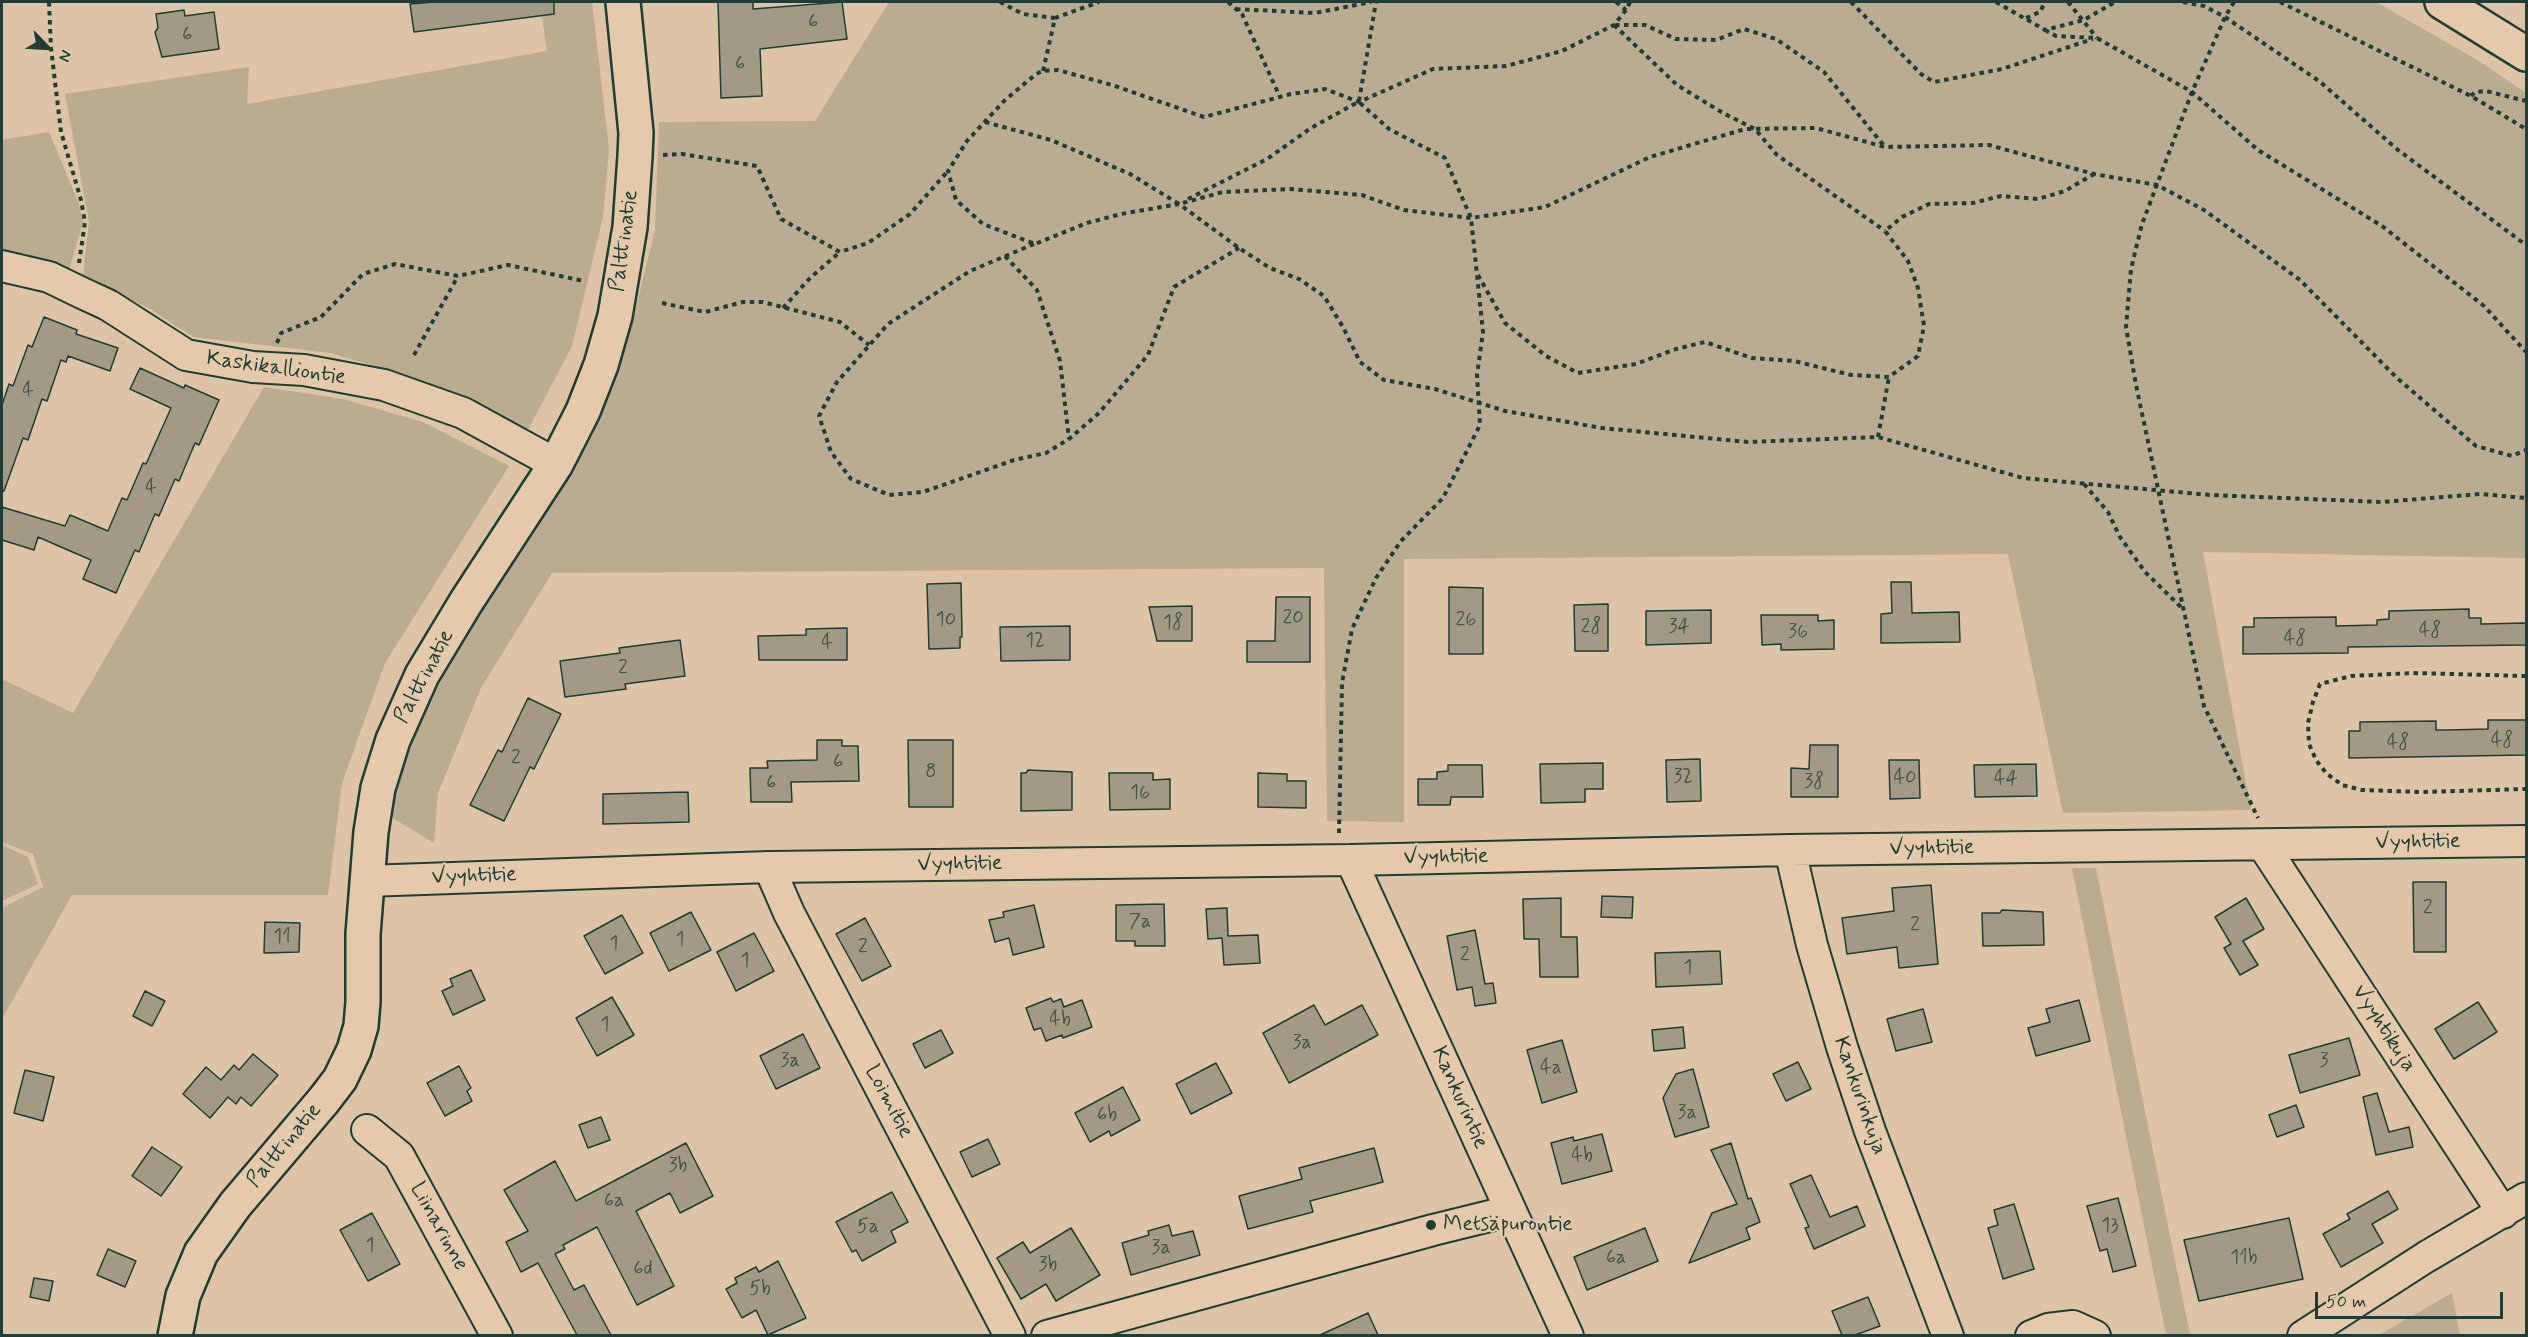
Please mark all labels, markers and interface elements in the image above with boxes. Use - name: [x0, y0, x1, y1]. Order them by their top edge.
- house number: 6: [808, 11, 818, 35]
- north arrow: [18, 18, 78, 78]
- house number: 6: [182, 24, 192, 48]
- text: N: [53, 47, 77, 65]
- house number: 6: [735, 53, 745, 77]
- street label: Palttinatie: [605, 188, 645, 294]
- street label: Kaskikalliontie: [204, 346, 348, 392]
- house number: 4: [22, 380, 34, 404]
- house number: 4: [145, 477, 157, 501]
- house number: 20: [1282, 607, 1304, 631]
- house number: 10: [936, 609, 956, 633]
- house number: 26: [1456, 609, 1476, 633]
- house number: 18: [1163, 612, 1183, 636]
- house number: 28: [1581, 616, 1601, 640]
- house number: 34: [1668, 616, 1690, 640]
- house number: 48: [2419, 620, 2441, 644]
- house number: 36: [1788, 621, 1808, 645]
- street label: Palttinatie: [389, 625, 461, 729]
- house number: 48: [2284, 628, 2306, 652]
- house number: 12: [1025, 630, 1045, 654]
- house number: 4: [821, 632, 833, 656]
- house number: 2: [618, 657, 628, 681]
- house number: 48: [2491, 730, 2513, 754]
- house number: 48: [2387, 732, 2409, 756]
- house number: 2: [511, 747, 521, 771]
- house number: 6: [833, 751, 843, 775]
- house number: 8: [925, 761, 937, 785]
- house number: 32: [1673, 766, 1693, 790]
- house number: 40: [1893, 767, 1917, 791]
- house number: 44: [1994, 768, 2018, 792]
- house number: 38: [1804, 771, 1824, 795]
- house number: 6: [766, 772, 776, 796]
- house number: 16: [1130, 782, 1150, 806]
- street label: Vyyhtitie: [2375, 829, 2461, 857]
- street label: Vyyhtitie: [1889, 835, 1975, 863]
- street label: Vyyhtitie: [1403, 844, 1489, 872]
- street label: Vyyhtitie: [917, 851, 1003, 879]
- street label: Vyyhtitie: [431, 862, 517, 892]
- house number: 2: [2423, 897, 2433, 921]
- house number: 7a: [1129, 911, 1151, 935]
- house number: 2: [1910, 914, 1920, 938]
- house number: 11: [273, 926, 291, 950]
- house number: 1: [676, 929, 684, 953]
- house number: 1: [610, 933, 618, 957]
- house number: 2: [858, 936, 868, 960]
- house number: 2: [1460, 944, 1470, 968]
- house number: 1: [741, 950, 749, 974]
- house number: 1: [1684, 957, 1692, 981]
- street label: Vyyhtikuja: [2345, 980, 2421, 1078]
- house number: 4b: [1049, 1009, 1071, 1033]
- house number: 1: [601, 1014, 609, 1038]
- house number: 3a: [1292, 1032, 1312, 1056]
- street label: Kankurinkuja: [1826, 1033, 1892, 1159]
- street label: Kankurintie: [1425, 1043, 1493, 1153]
- house number: 3a: [780, 1050, 800, 1074]
- house number: 3: [2319, 1050, 2329, 1074]
- house number: 4a: [1540, 1057, 1562, 1081]
- street label: Loimitie: [858, 1061, 918, 1143]
- street label: Palttinatie: [242, 1098, 328, 1194]
- house number: 3a: [1677, 1102, 1697, 1126]
- house number: 6b: [1097, 1104, 1117, 1128]
- house number: 4b: [1571, 1145, 1593, 1169]
- house number: 3b: [669, 1155, 687, 1179]
- street label: Liinarinne: [403, 1178, 473, 1276]
- house number: 6a: [604, 1190, 624, 1214]
- place label: Metsäpurontie: [1443, 1212, 1573, 1238]
- house number: 13: [2101, 1215, 2119, 1239]
- house number: 5a: [857, 1216, 879, 1240]
- marker: Metsäpurontie: [1424, 1218, 1438, 1232]
- house number: 1: [366, 1235, 374, 1259]
- house number: 3a: [1151, 1237, 1171, 1261]
- house number: 6a: [1606, 1247, 1626, 1271]
- house number: 11b: [2230, 1247, 2258, 1271]
- house number: 3b: [1039, 1254, 1057, 1278]
- house number: 6d: [633, 1258, 653, 1282]
- house number: 5b: [749, 1278, 771, 1302]
- scale bar: [2318, 1280, 2506, 1318]
- text: 50 m: [2326, 1290, 2366, 1314]

